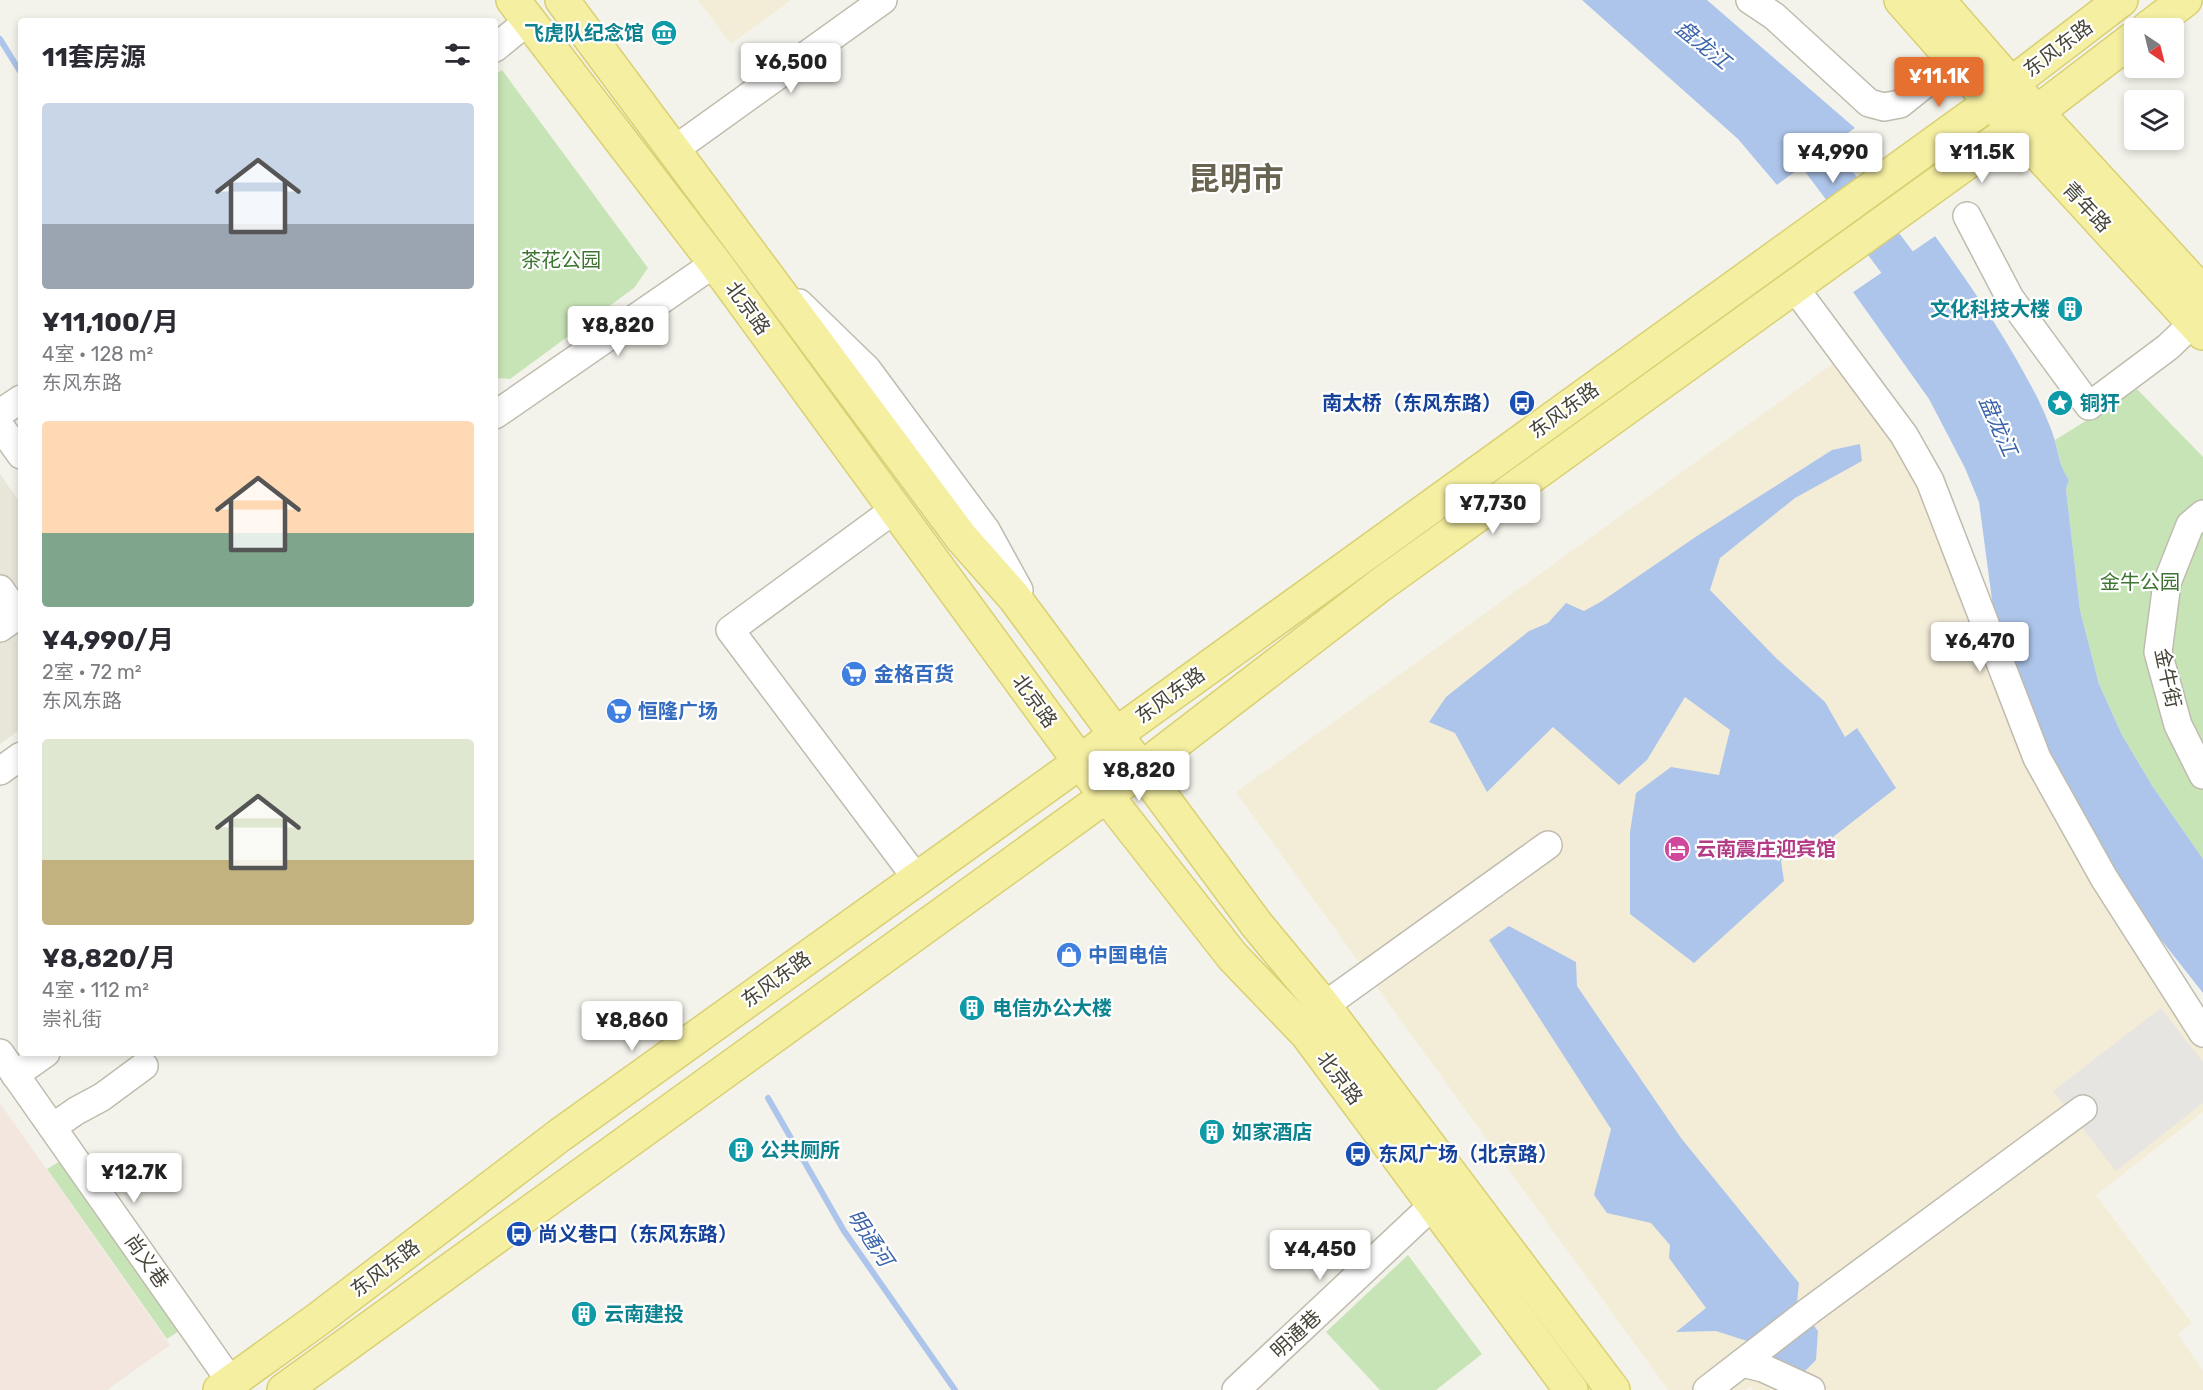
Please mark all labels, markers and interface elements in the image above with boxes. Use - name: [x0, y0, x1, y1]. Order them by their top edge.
- street label: 东风东路: [2019, 14, 2097, 82]
- water label: 盘龙江: [1671, 15, 1737, 75]
- museum icon: 飞虎队纪念馆: [649, 18, 679, 48]
- north arrow: [2124, 18, 2184, 78]
- map controls: [2124, 18, 2184, 150]
- place label: 飞虎队纪念馆: [524, 21, 644, 45]
- icon: filters: [441, 38, 474, 71]
- text: 11套房源: [42, 42, 146, 73]
- pin: ¥6,500: [742, 43, 840, 94]
- text: ¥6,500: [755, 50, 827, 74]
- pin: ¥11.1K: [1890, 57, 1988, 108]
- text: ¥11.1K: [1908, 64, 1970, 88]
- button: layers: [2124, 90, 2184, 150]
- pin: ¥4,990: [1784, 133, 1882, 184]
- pin: ¥11.5K: [1933, 133, 2031, 184]
- text: ¥4,990: [1797, 140, 1869, 164]
- text: ¥11.5K: [1949, 140, 2015, 164]
- icon: home: [204, 142, 312, 250]
- district label: 昆明市: [1188, 160, 1284, 198]
- street label: 青年路: [2058, 177, 2116, 237]
- park label: 茶花公园: [521, 248, 601, 272]
- street label: 北京路: [721, 277, 775, 339]
- building icon: 文化科技大楼: [2055, 294, 2085, 324]
- place label: 文化科技大楼: [1930, 297, 2050, 321]
- pin: ¥8,820: [569, 306, 667, 357]
- text: ¥11,100/月: [42, 307, 179, 338]
- text: ¥8,820: [582, 313, 654, 337]
- text: 4室 · 128 m²: [42, 342, 153, 366]
- text: 东风东路: [42, 371, 122, 395]
- street label: 东风东路: [1525, 377, 1603, 443]
- bus stop icon: 南太桥（东风东路）: [1507, 388, 1537, 418]
- place icon: 铜犴: [2045, 388, 2075, 418]
- place label: 南太桥（东风东路）: [1322, 391, 1502, 415]
- place label: 铜犴: [2080, 391, 2120, 415]
- water label: 盘龙江: [1974, 392, 2024, 461]
- icon: home: [204, 460, 312, 568]
- pin: ¥7,730: [1444, 484, 1542, 535]
- text: ¥7,730: [1459, 491, 1527, 515]
- park label: 金牛公园: [2100, 570, 2180, 594]
- pin: ¥6,470: [1931, 622, 2029, 673]
- text: ¥4,990/月: [42, 625, 174, 656]
- text: ¥6,470: [1945, 629, 2015, 653]
- street label: 金牛街: [2150, 646, 2186, 710]
- supermarket icon: 金格百货: [839, 659, 869, 689]
- text: 2室 · 72 m²: [42, 660, 142, 684]
- place label: 金格百货: [874, 662, 954, 686]
- street label: 东风东路: [1131, 662, 1209, 728]
- street label: 北京路: [1008, 670, 1062, 732]
- text: 东风东路: [42, 689, 122, 713]
- supermarket icon: 恒隆广场: [604, 696, 634, 726]
- place label: 恒隆广场: [638, 699, 718, 723]
- pin: ¥8,820: [1090, 751, 1188, 802]
- text: ¥8,820: [1103, 758, 1175, 782]
- icon: home: [204, 778, 312, 886]
- hotel icon: 云南震庄迎宾馆: [1662, 834, 1692, 864]
- place label: 云南震庄迎宾馆: [1696, 837, 1836, 861]
- shop icon: 中国电信: [1054, 940, 1084, 970]
- text: ¥8,820/月: [42, 943, 176, 974]
- place label: 中国电信: [1088, 943, 1168, 967]
- street label: 东风东路: [737, 946, 815, 1012]
- text: 4室 · 112 m²: [42, 978, 149, 1002]
- building icon: 电信办公大楼: [957, 993, 987, 1023]
- place label: 电信办公大楼: [992, 996, 1112, 1020]
- pin: ¥8,860: [583, 1001, 681, 1052]
- text: 崇礼街: [42, 1007, 102, 1031]
- text: ¥8,860: [596, 1008, 668, 1032]
- street label: 北京路: [1312, 1047, 1368, 1109]
- building icon: 如家酒店: [1197, 1117, 1227, 1147]
- place label: 如家酒店: [1232, 1120, 1312, 1144]
- building icon: 公共厕所: [726, 1135, 756, 1165]
- place label: 公共厕所: [760, 1138, 840, 1162]
- bus stop icon: 东风广场（北京路）: [1343, 1139, 1373, 1169]
- place label: 东风广场（北京路）: [1378, 1142, 1558, 1166]
- pin: ¥12.7K: [85, 1153, 183, 1204]
- text: ¥12.7K: [101, 1160, 167, 1184]
- water label: 明通河: [842, 1205, 901, 1274]
- bus stop icon: 尚义巷口（东风东路）: [504, 1219, 534, 1249]
- place label: 尚义巷口（东风东路）: [538, 1222, 738, 1246]
- street label: 尚义巷: [120, 1230, 174, 1292]
- pin: ¥4,450: [1271, 1230, 1369, 1281]
- street label: 东风东路: [346, 1234, 424, 1302]
- text: ¥4,450: [1284, 1237, 1356, 1261]
- building icon: 云南建投: [569, 1299, 599, 1329]
- place label: 云南建投: [604, 1302, 684, 1326]
- street label: 明通巷: [1266, 1305, 1326, 1363]

